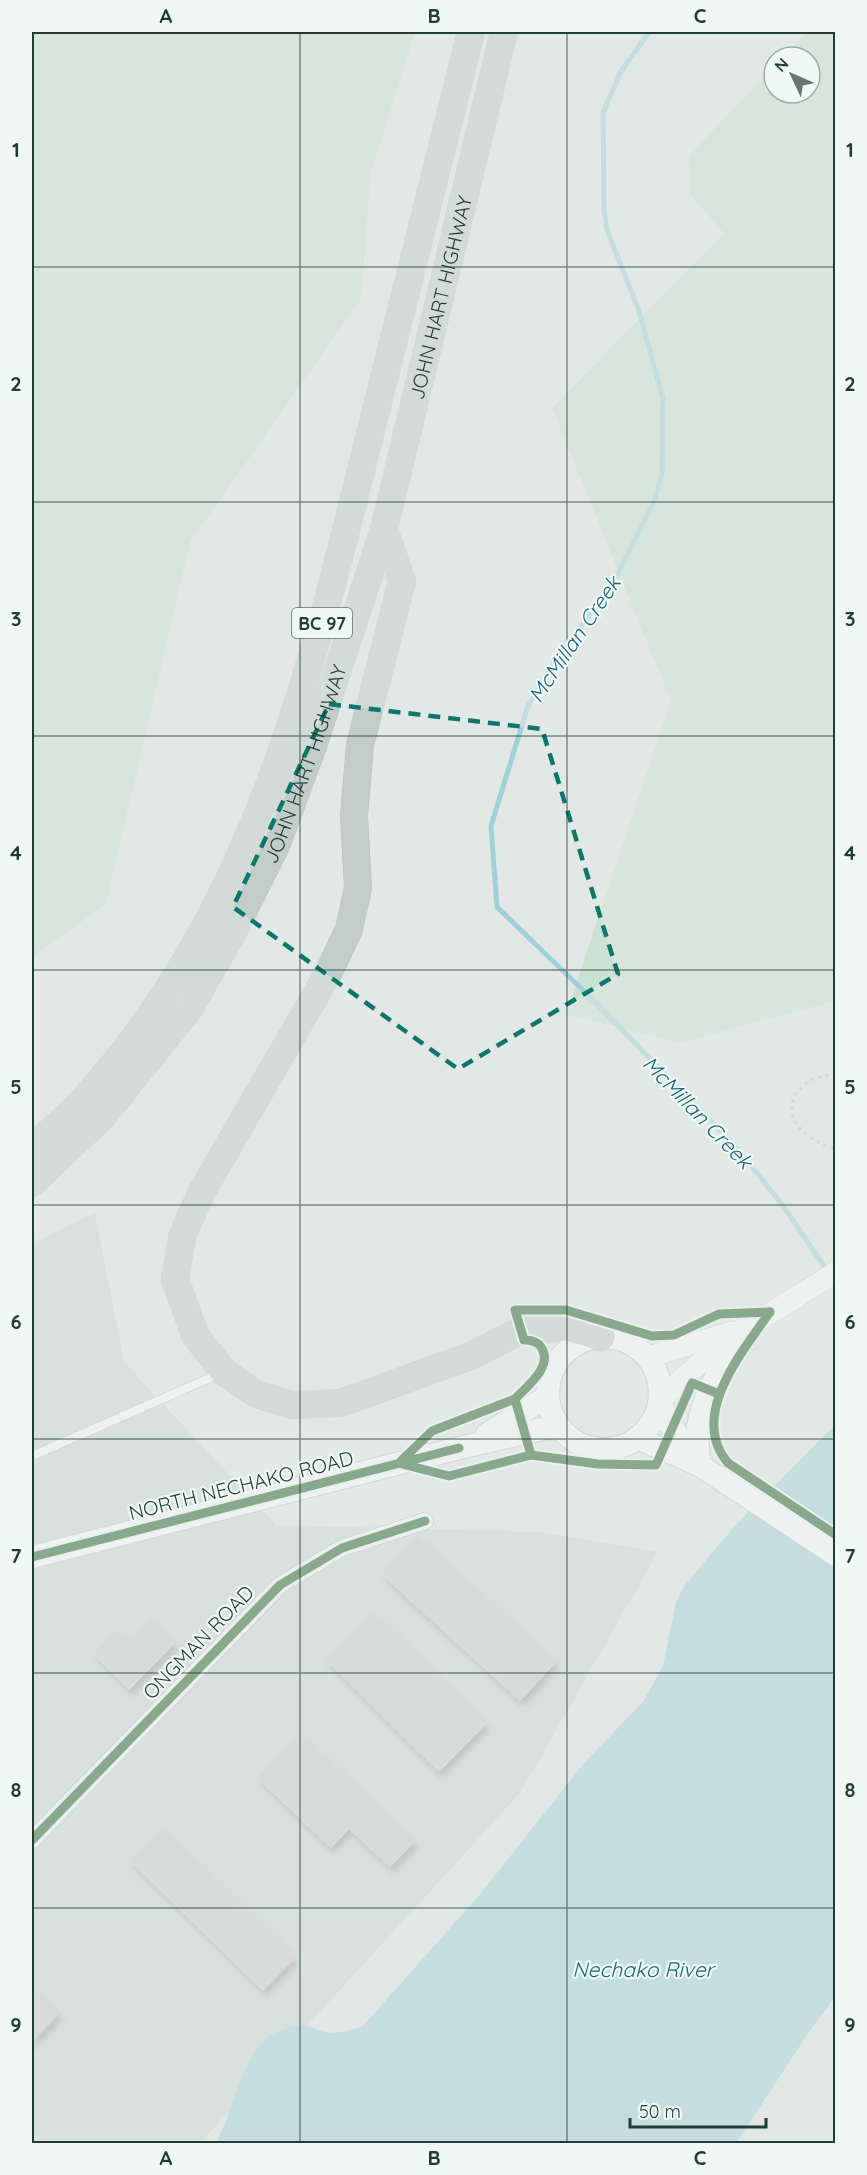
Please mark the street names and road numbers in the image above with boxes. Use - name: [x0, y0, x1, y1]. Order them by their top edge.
- street label: JOHN HART HIGHWAY: [403, 193, 477, 402]
- road number: BC 97: [292, 608, 352, 638]
- street label: JOHN HART HIGHWAY: [257, 661, 351, 867]
- street label: NORTH NECHAKO ROAD: [126, 1445, 356, 1525]
- street label: ONGMAN ROAD: [137, 1580, 259, 1704]

